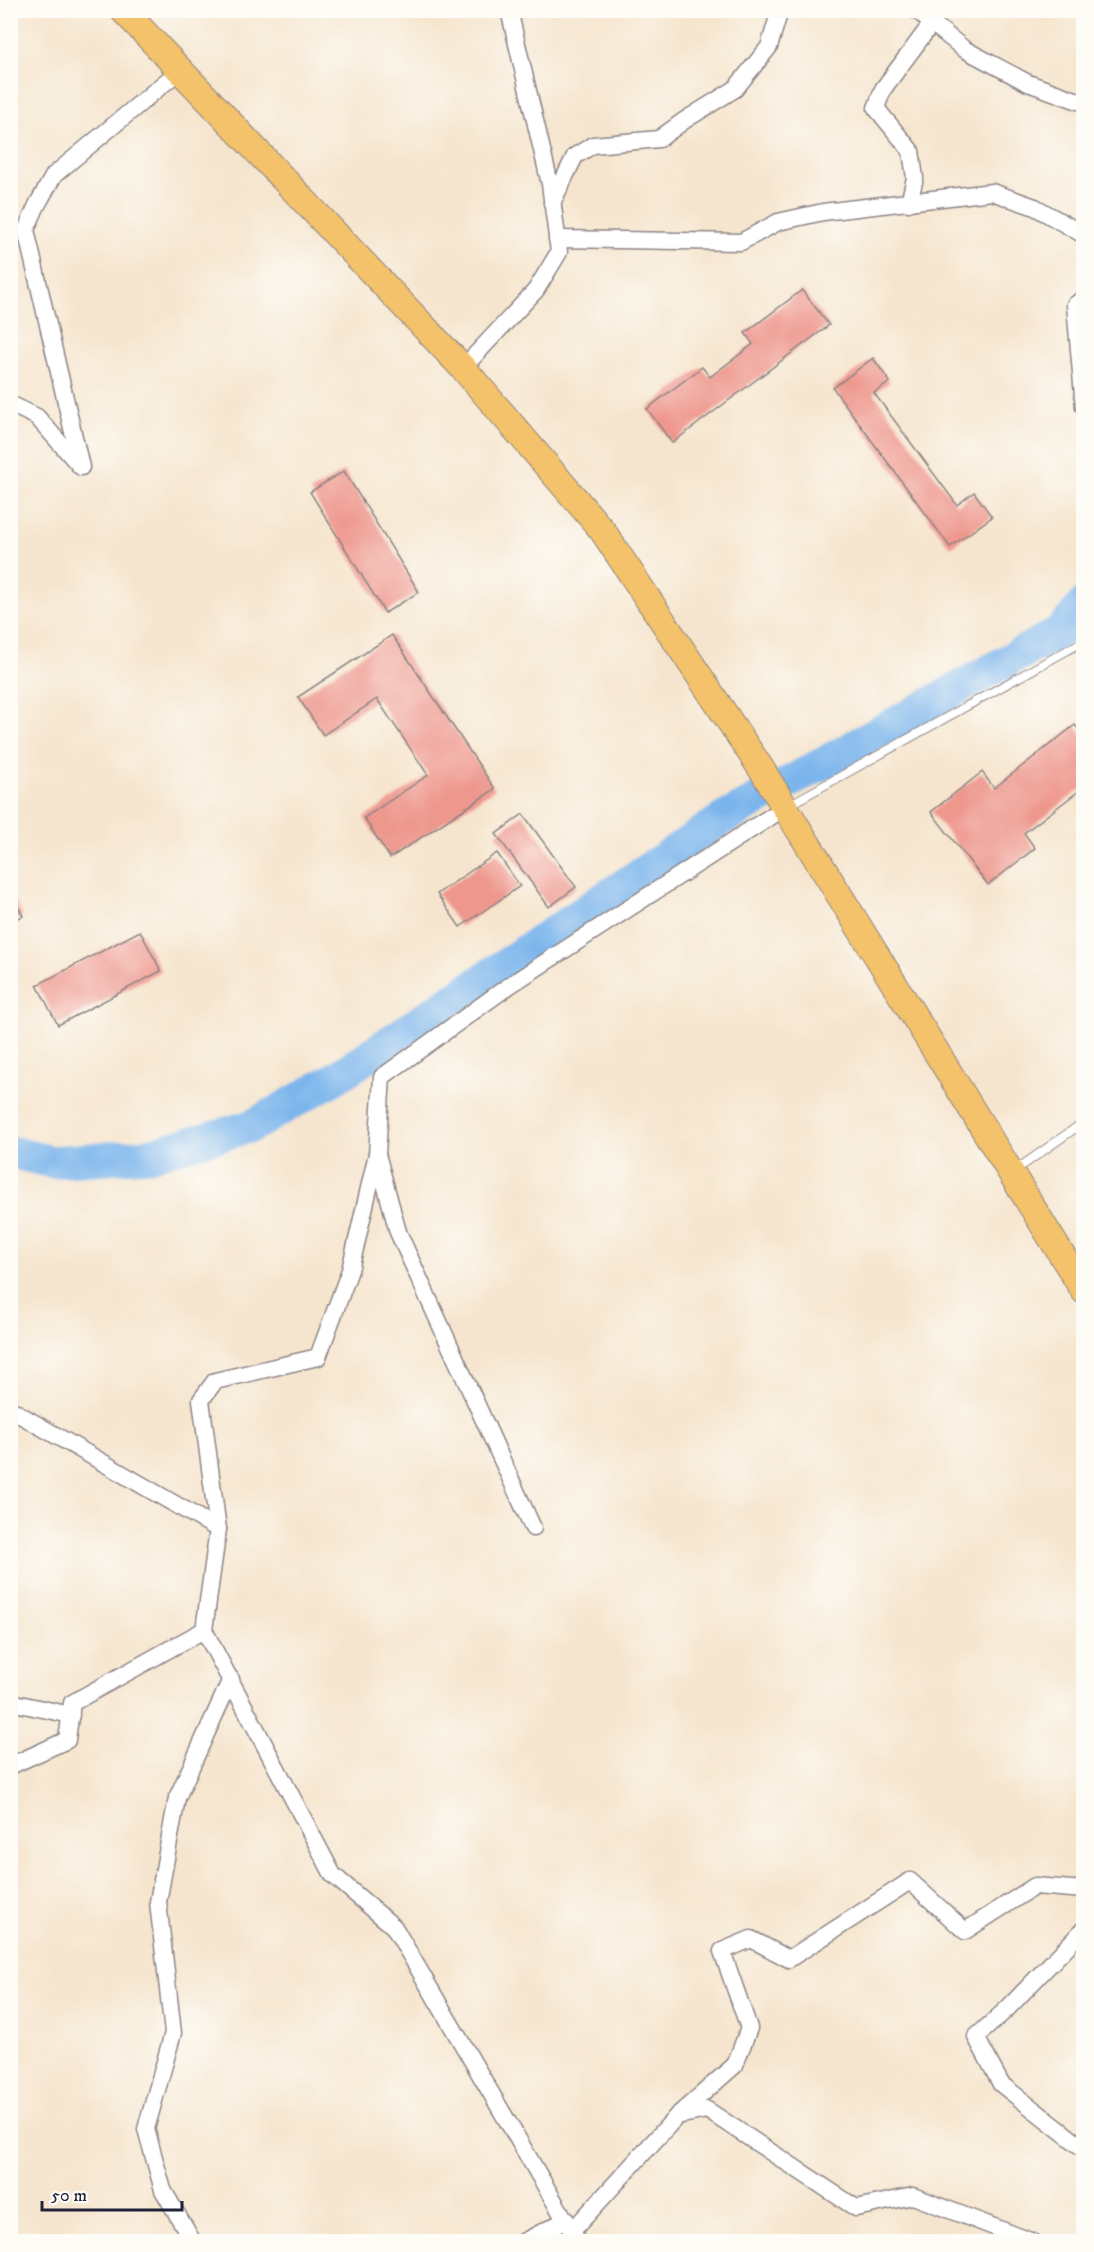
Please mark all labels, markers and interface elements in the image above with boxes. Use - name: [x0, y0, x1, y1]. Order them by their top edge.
- scale bar: [42, 2174, 182, 2212]
- text: 50 m: [51, 2185, 87, 2207]

